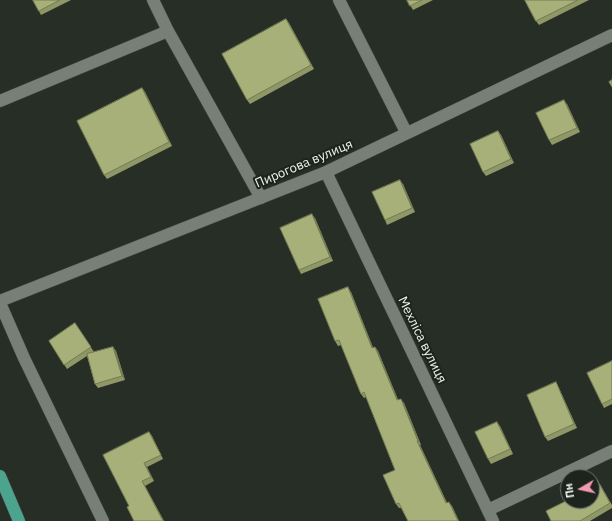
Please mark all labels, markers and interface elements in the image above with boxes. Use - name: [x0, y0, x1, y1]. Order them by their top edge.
- street label: Пирогова вулиця: [253, 136, 355, 192]
- street label: Мехліса вулиця: [394, 294, 450, 386]
- north arrow: [560, 469, 600, 509]
- text: Пн: [561, 482, 577, 499]

